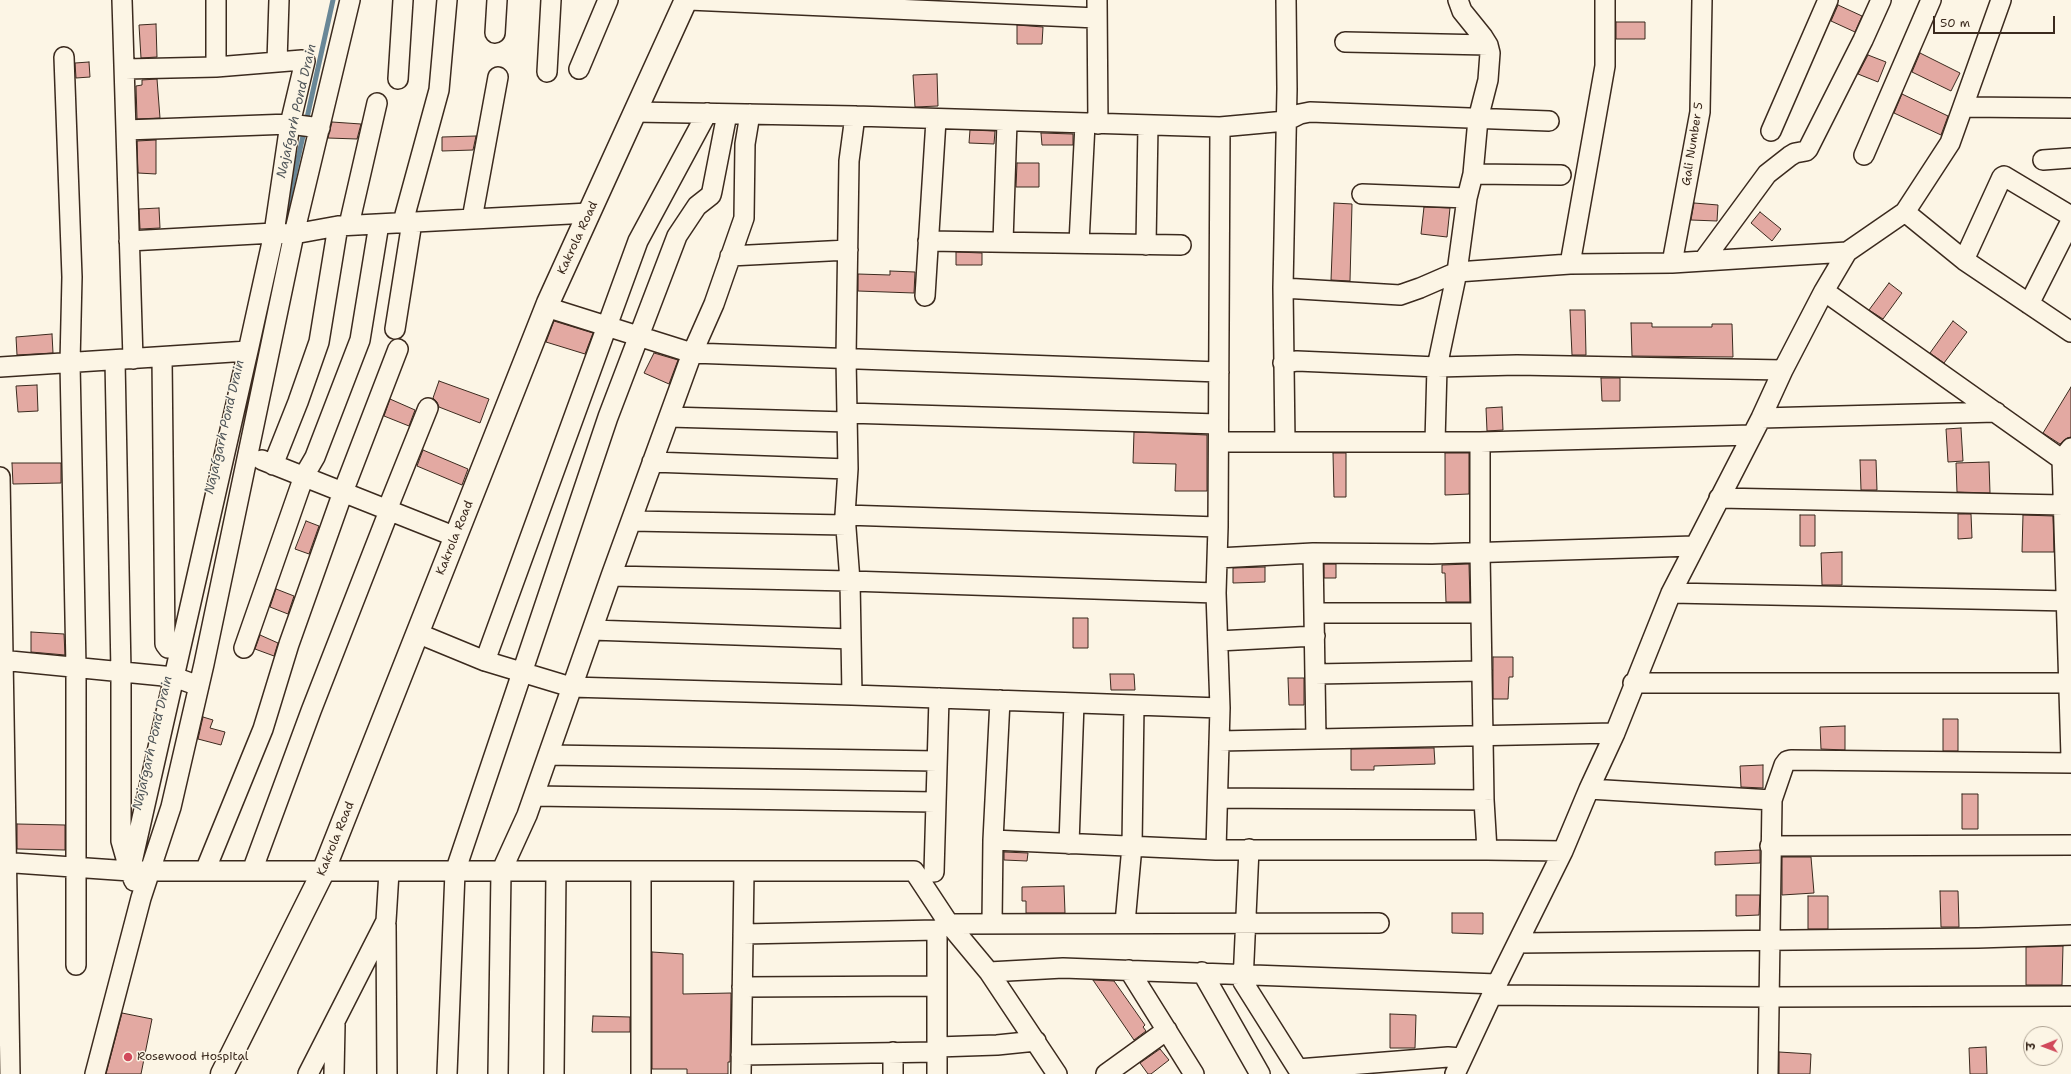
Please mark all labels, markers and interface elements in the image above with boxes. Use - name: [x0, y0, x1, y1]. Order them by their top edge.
- scale bar: [1935, 8, 2057, 34]
- text: 50 m: [1940, 15, 1970, 31]
- water label: Najafgarh Pond Drain: [274, 42, 320, 180]
- street label: Gali Number 5: [1679, 101, 1707, 187]
- street label: Kakrola Road: [555, 199, 601, 277]
- water label: Najafgarh Pond Drain: [202, 358, 248, 496]
- street label: Kakrola Road: [434, 499, 476, 577]
- water label: Najafgarh Pond Drain: [130, 674, 176, 812]
- street label: Kakrola Road: [315, 800, 357, 878]
- north arrow: [2023, 1026, 2063, 1066]
- text: उ: [2024, 1042, 2039, 1050]
- place label: Rosewood Hospital: [137, 1050, 248, 1064]
- marker: Rosewood Hospital: [122, 1051, 134, 1063]

